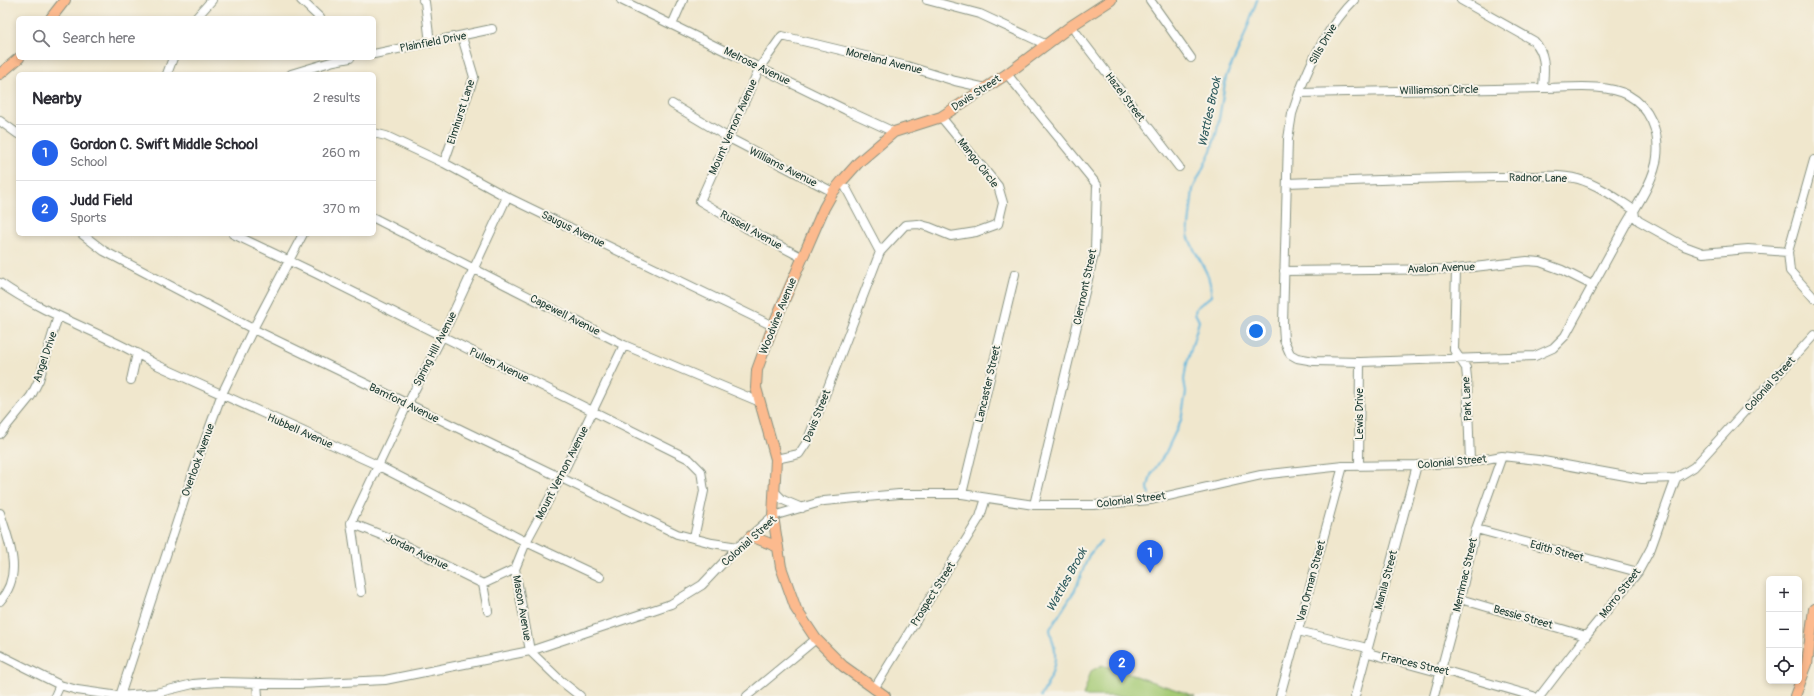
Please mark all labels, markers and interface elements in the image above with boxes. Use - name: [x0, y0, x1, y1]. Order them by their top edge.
- search box: [16, 16, 376, 60]
- street label: Sills Drive: [1306, 21, 1340, 66]
- icon: search: [30, 27, 52, 49]
- text: Search here: [62, 29, 135, 48]
- street label: Plainfield Drive: [399, 29, 468, 55]
- street label: Melrose Avenue: [722, 44, 793, 88]
- street label: Moreland Avenue: [844, 45, 924, 77]
- street label: Hazel Street: [1102, 70, 1148, 125]
- street label: Davis Street: [949, 72, 1004, 114]
- water label: Wattles Brook: [1195, 75, 1225, 148]
- street label: Mount Vernon Avenue: [706, 77, 760, 177]
- street label: Elmhurst Lane: [444, 78, 478, 146]
- street label: Williamson Circle: [1399, 83, 1479, 97]
- text: Nearby: [32, 88, 81, 109]
- text: 2 results: [313, 90, 360, 106]
- text: Gordon C. Swift Middle School: [70, 135, 258, 154]
- street label: Mango Circle: [955, 136, 1002, 191]
- street label: Williams Avenue: [747, 144, 820, 190]
- text: 1: [42, 145, 48, 161]
- text: 260 m: [322, 145, 360, 161]
- text: School: [70, 154, 107, 170]
- street label: Radnor Lane: [1509, 171, 1568, 185]
- text: Judd Field: [70, 191, 133, 210]
- text: 2: [41, 201, 49, 217]
- text: 370 m: [323, 201, 360, 217]
- street label: Saugus Avenue: [539, 208, 607, 250]
- street label: Russell Avenue: [718, 208, 785, 253]
- text: Sports: [70, 210, 106, 226]
- street label: Clermont Street: [1071, 247, 1099, 326]
- street label: Avalon Avenue: [1407, 260, 1475, 276]
- street label: Woodvine Avenue: [757, 275, 799, 356]
- street label: Capewell Avenue: [528, 292, 603, 338]
- street label: Spring Hill Avenue: [411, 309, 460, 388]
- your location: [1246, 321, 1266, 341]
- street label: Angel Drive: [30, 329, 60, 384]
- street label: Lancaster Street: [973, 344, 1003, 424]
- street label: Pullen Avenue: [467, 345, 531, 385]
- street label: Colonial Street: [1742, 354, 1798, 414]
- street label: Park Lane: [1459, 376, 1475, 421]
- street label: Bamford Avenue: [367, 380, 442, 426]
- street label: Davis Street: [800, 387, 834, 444]
- street label: Lewis Drive: [1353, 388, 1366, 440]
- street label: Hubbell Avenue: [265, 411, 335, 451]
- street label: Overlook Avenue: [179, 421, 217, 498]
- street label: Mount Vernon Avenue: [533, 424, 591, 522]
- street label: Colonial Street: [1417, 452, 1488, 471]
- street label: Colonial Street: [1096, 489, 1167, 511]
- street label: Colonial Street: [719, 513, 779, 569]
- street label: Jordan Avenue: [384, 531, 451, 573]
- street label: Merrimac Street: [1450, 536, 1480, 613]
- street label: Van Orman Street: [1294, 538, 1328, 623]
- street label: Edith Street: [1529, 538, 1586, 565]
- pin: 1: [1137, 540, 1163, 573]
- water label: Wattles Brook: [1043, 545, 1091, 615]
- street label: Manila Street: [1372, 548, 1400, 611]
- street label: Prospect Street: [908, 559, 958, 629]
- street label: Morro Street: [1597, 565, 1644, 620]
- street label: Mason Avenue: [510, 574, 534, 642]
- map controls: [1766, 576, 1802, 684]
- button: +: [1766, 576, 1802, 612]
- street label: Bessie Street: [1492, 602, 1555, 632]
- button: −: [1766, 612, 1802, 648]
- button: locate: [1766, 648, 1802, 684]
- pin: 2: [1109, 650, 1135, 683]
- street label: Frances Street: [1380, 650, 1451, 678]

